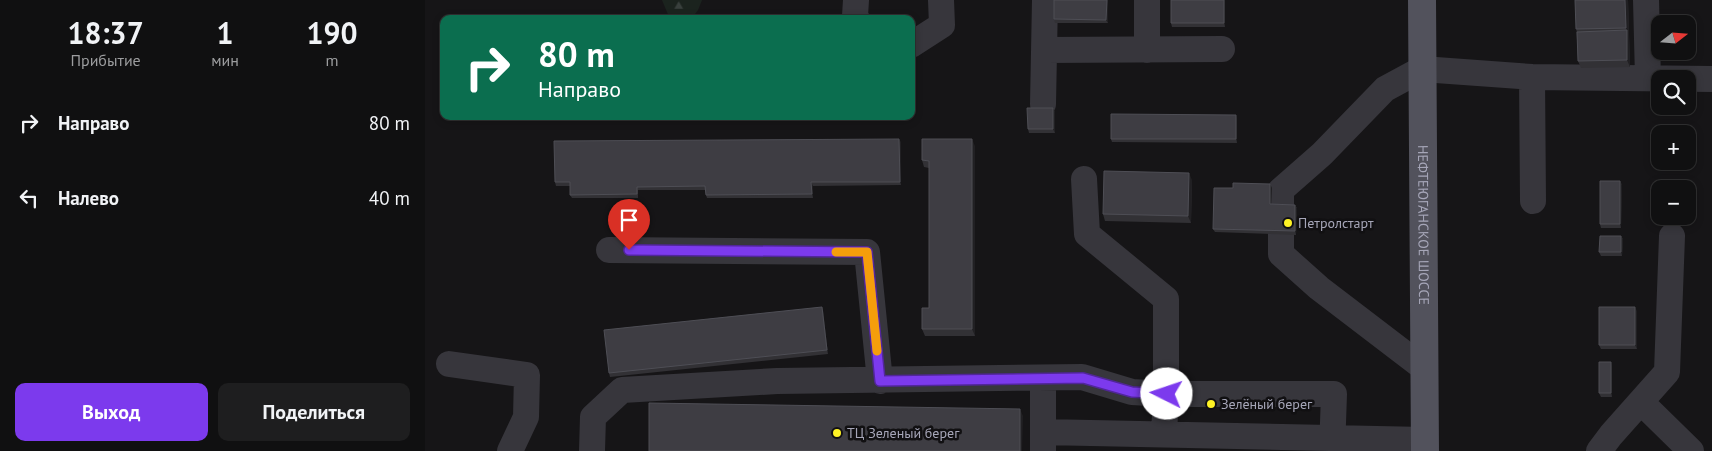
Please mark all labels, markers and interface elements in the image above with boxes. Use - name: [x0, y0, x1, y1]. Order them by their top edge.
- text: 18:37: [68, 13, 144, 52]
- text: 1: [217, 13, 234, 52]
- text: 190: [306, 13, 357, 52]
- north arrow: [1651, 15, 1696, 60]
- map controls: [1651, 15, 1696, 225]
- text: 80 m: [538, 31, 615, 77]
- icon: right: [455, 35, 520, 100]
- text: Прибытие: [70, 50, 141, 70]
- text: мин: [211, 50, 239, 70]
- text: m: [325, 50, 338, 70]
- button: search: [1651, 70, 1696, 115]
- text: Направо: [538, 75, 621, 103]
- icon: right: [15, 109, 43, 137]
- text: Направо: [58, 111, 129, 135]
- text: 80 m: [369, 111, 410, 135]
- button: +: [1651, 125, 1696, 170]
- street label: НЕФТЕЮГАНСКОЕ ШОССЕ: [1414, 145, 1433, 305]
- button: −: [1651, 180, 1696, 225]
- icon: left: [15, 184, 43, 212]
- text: Налево: [58, 186, 119, 210]
- text: 40 m: [369, 186, 410, 210]
- pin: [608, 199, 650, 250]
- icon: arrive: [615, 206, 643, 234]
- place label: Петролстарт: [1298, 214, 1374, 232]
- marker: Петролстарт: [1282, 217, 1294, 229]
- position arrow: [1140, 367, 1192, 419]
- button: Выход: [15, 383, 208, 441]
- button: Поделиться: [218, 383, 410, 441]
- place label: Зелёный берег: [1221, 395, 1313, 413]
- marker: Зелёный берег: [1205, 398, 1217, 410]
- place label: ТЦ Зеленый берег: [847, 424, 960, 442]
- marker: ТЦ Зеленый берег: [831, 427, 843, 439]

